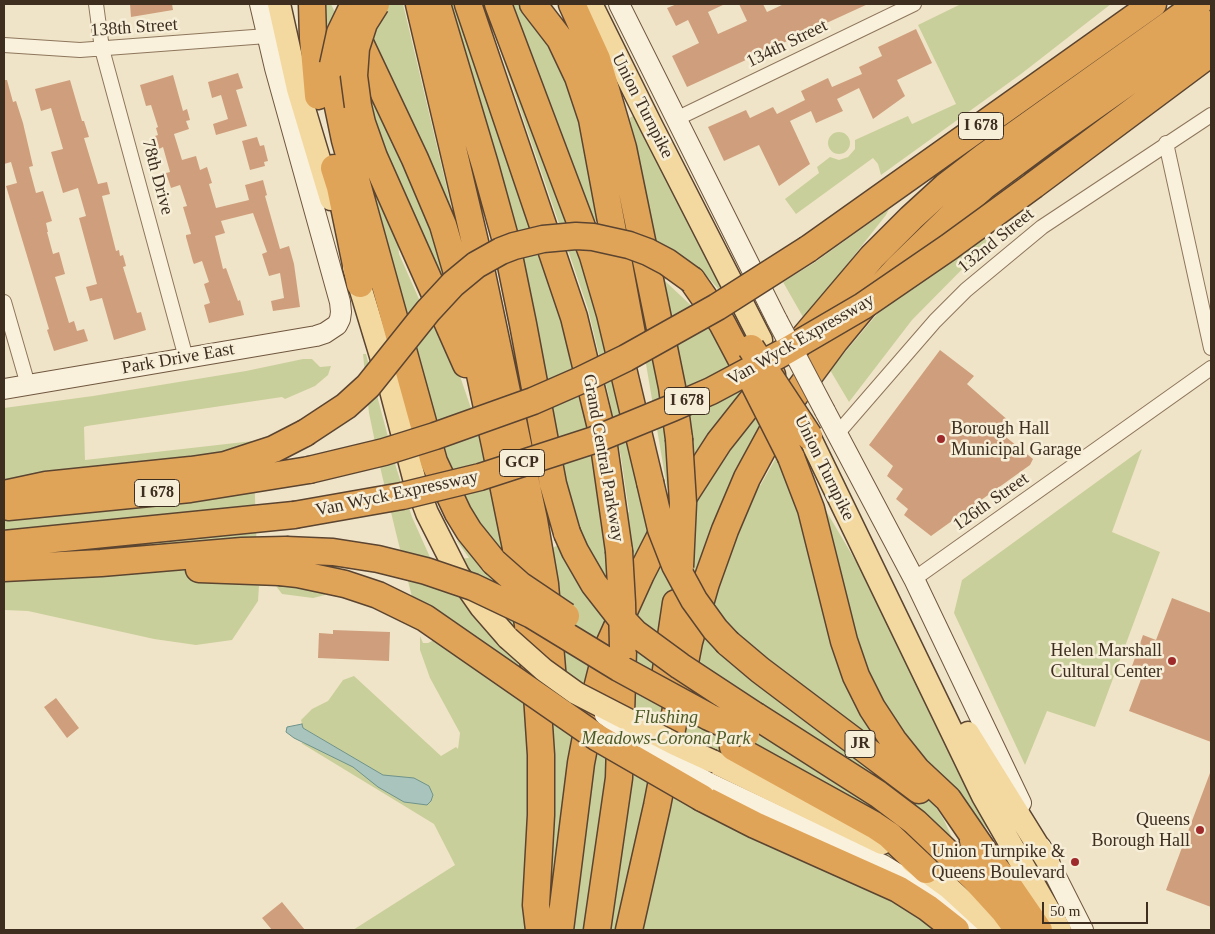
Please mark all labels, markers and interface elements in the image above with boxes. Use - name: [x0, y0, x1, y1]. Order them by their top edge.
- street label: 138th Street: [90, 14, 178, 42]
- street label: 134th Street: [743, 15, 831, 73]
- street label: Union Turnpike: [606, 50, 678, 162]
- road number: I 678: [958, 112, 1004, 140]
- street label: 78th Drive: [137, 137, 177, 217]
- street label: 132nd Street: [954, 204, 1038, 278]
- street label: Van Wyck Expressway: [724, 289, 878, 391]
- street label: Park Drive East: [120, 338, 236, 380]
- street label: Grand Central Parkway: [578, 372, 628, 544]
- road number: I 678: [664, 388, 710, 414]
- street label: Union Turnpike: [789, 412, 859, 524]
- place label: Borough Hall Municipal Garage: [951, 418, 1081, 460]
- marker: Borough Hall Municipal Garage: [935, 433, 947, 445]
- road number: GCP: [500, 449, 544, 476]
- street label: Van Wyck Expressway: [314, 466, 480, 522]
- street label: 126th Street: [949, 468, 1033, 536]
- road number: I 678: [134, 479, 180, 506]
- place label: Helen Marshall Cultural Center: [1051, 640, 1162, 682]
- marker: Helen Marshall Cultural Center: [1166, 655, 1178, 667]
- park label: Flushing Meadows-Corona Park: [582, 707, 750, 750]
- road number: JR: [845, 731, 875, 758]
- place label: Queens Borough Hall: [1092, 809, 1190, 852]
- marker: Queens Borough Hall: [1194, 824, 1206, 836]
- place label: Union Turnpike & Queens Boulevard: [932, 841, 1065, 884]
- marker: Union Turnpike & Queens Boulevard: [1069, 856, 1081, 868]
- scale bar: [1045, 892, 1151, 924]
- text: 50 m: [1050, 903, 1080, 919]

